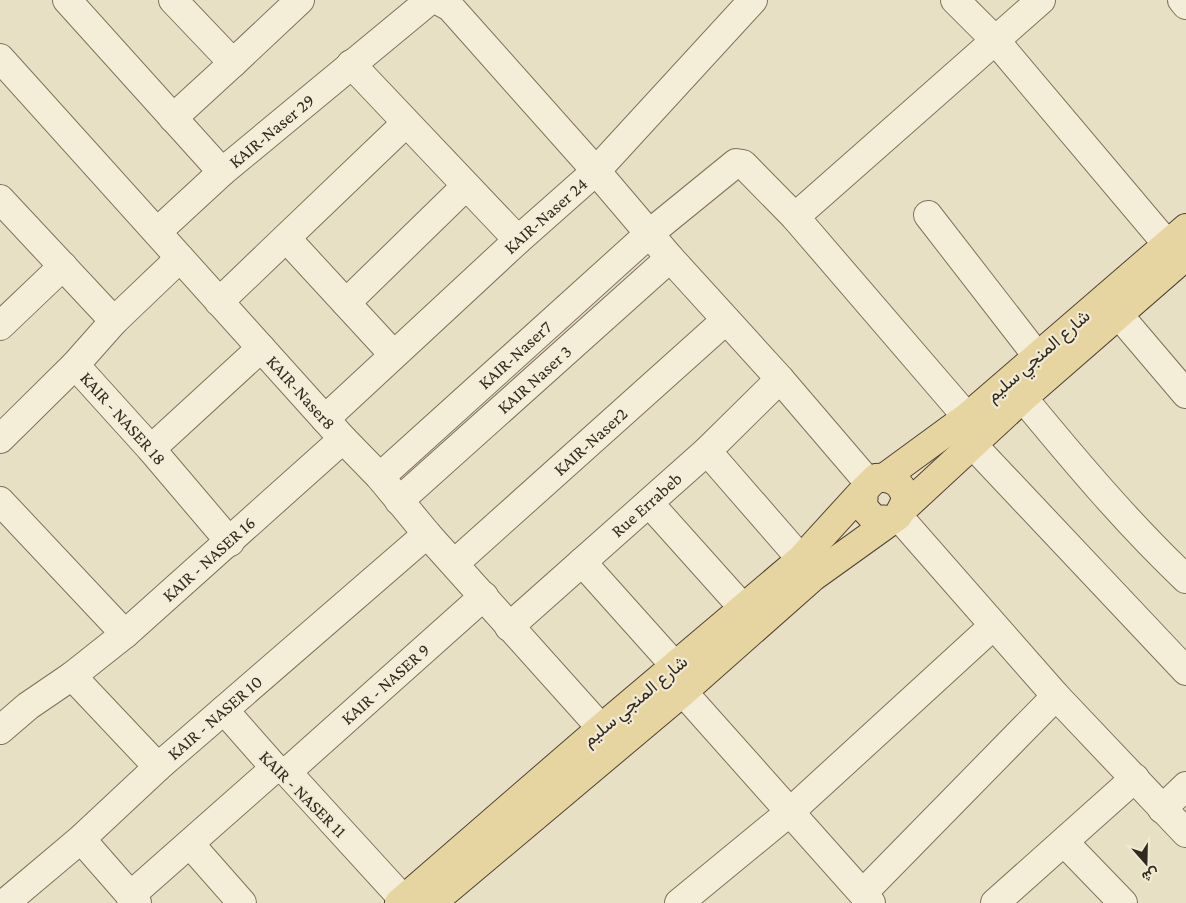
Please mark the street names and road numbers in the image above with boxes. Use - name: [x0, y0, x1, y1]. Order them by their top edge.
- street label: KAIR-Naser 29: [225, 90, 318, 172]
- street label: KAIR-Naser 24: [500, 173, 591, 258]
- street label: شارع المنجي سليم: [982, 306, 1097, 410]
- street label: KAIR-Naser7: [474, 317, 556, 393]
- street label: KAIR Naser 3: [493, 341, 576, 418]
- street label: KAIR-Naser8: [263, 351, 340, 434]
- street label: KAIR - NASER 18: [76, 368, 170, 469]
- street label: KAIR-Naser2: [550, 403, 631, 480]
- street label: Rue Errabeb: [607, 468, 686, 541]
- street label: KAIR - NASER 16: [158, 512, 259, 606]
- street label: KAIR - NASER 9: [337, 639, 434, 729]
- street label: شارع المنجي سليم: [579, 651, 695, 754]
- street label: KAIR - NASER 10: [163, 671, 266, 764]
- street label: KAIR - NASER 11: [256, 747, 351, 842]

